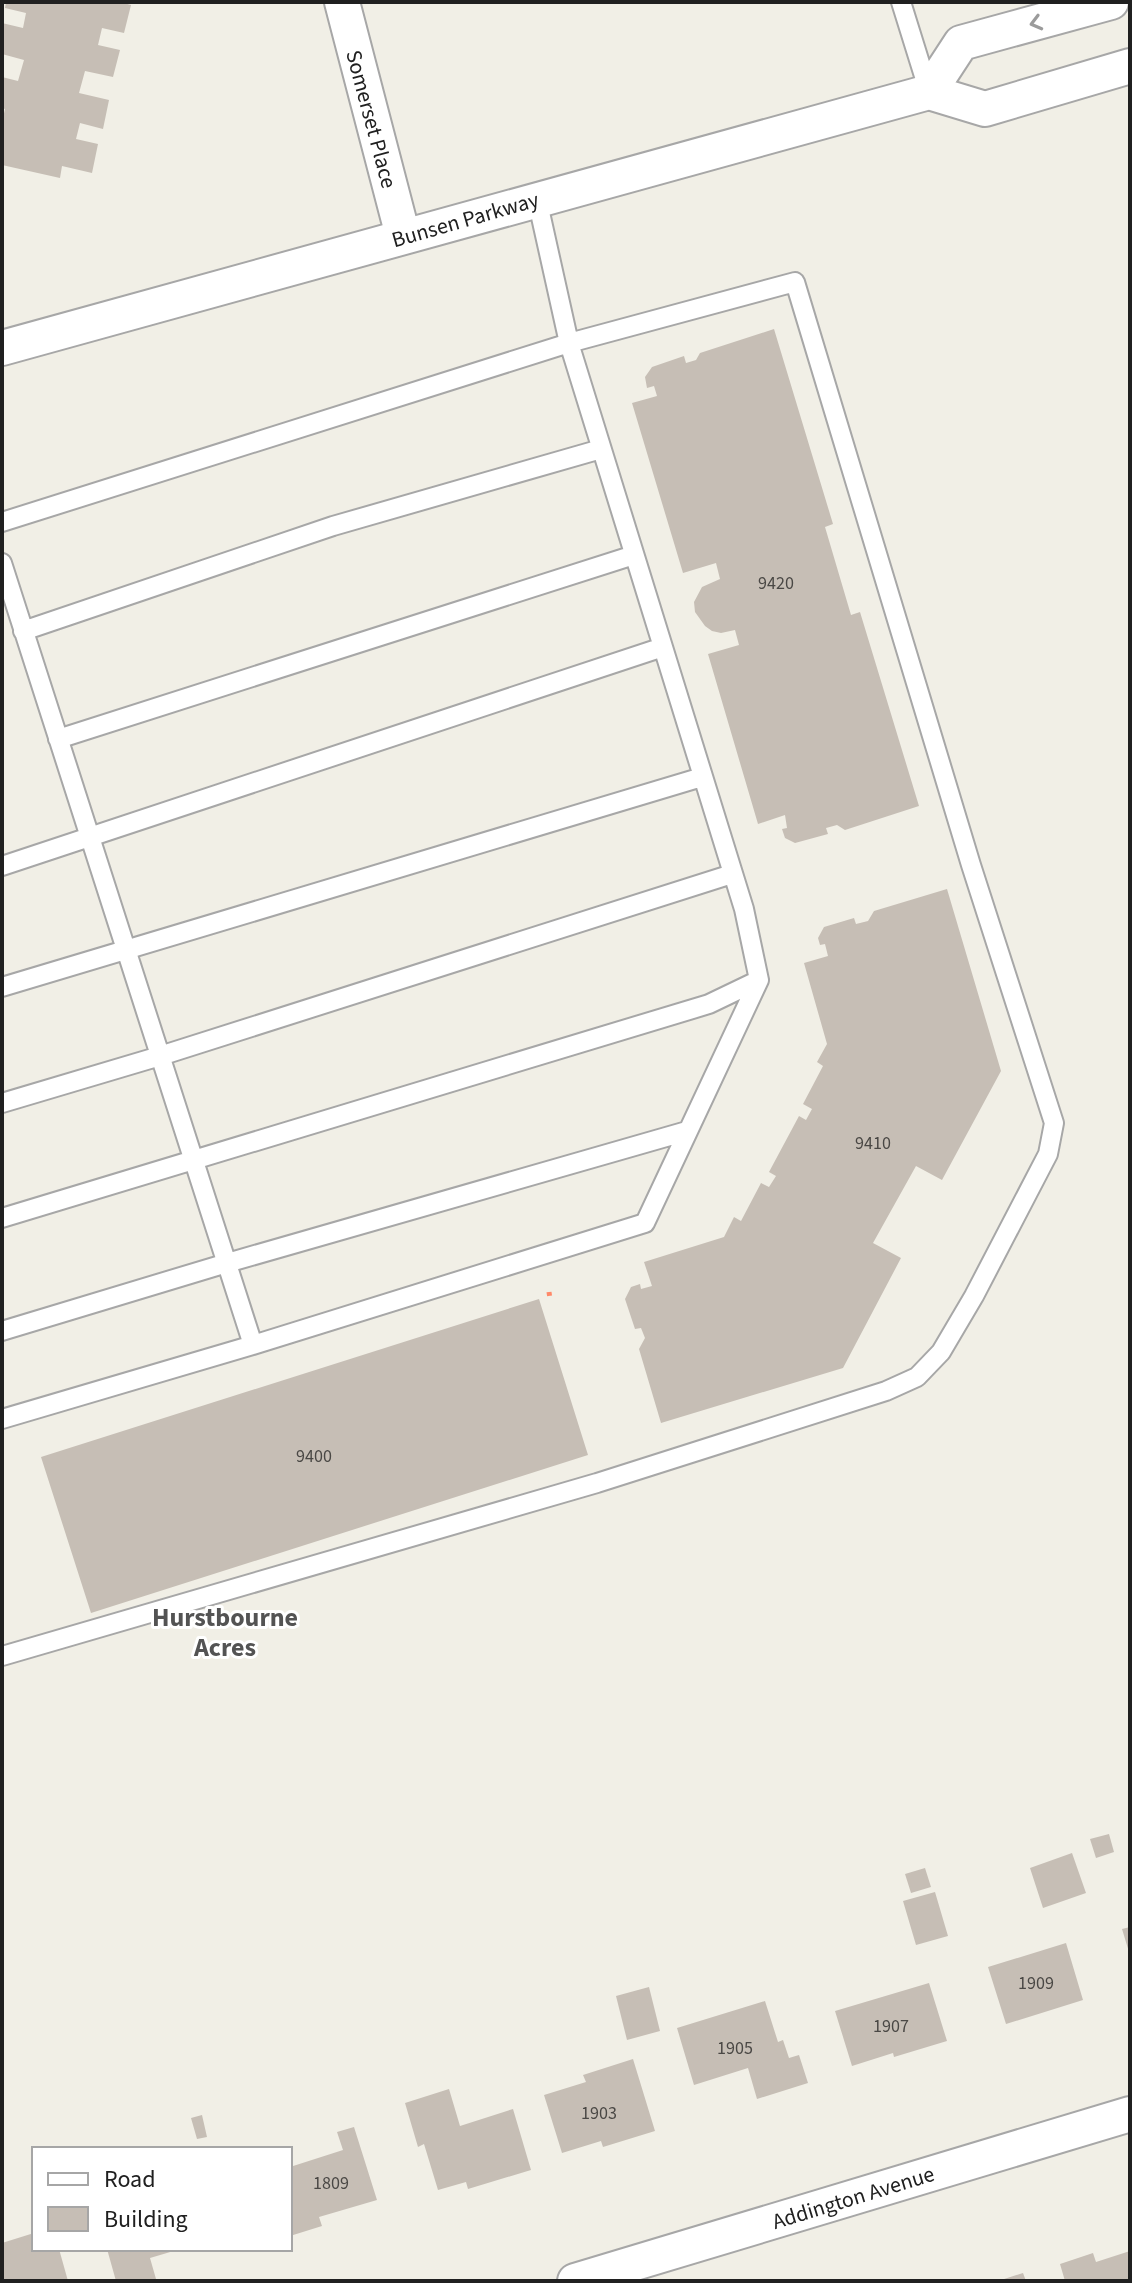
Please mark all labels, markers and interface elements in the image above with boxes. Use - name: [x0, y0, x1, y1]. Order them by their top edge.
- one-way arrow: [1030, 13, 1044, 30]
- street label: Somerset Place: [337, 47, 405, 192]
- street label: Bunsen Parkway: [388, 183, 543, 256]
- house number: 9420: [758, 571, 794, 596]
- house number: 9410: [855, 1131, 891, 1156]
- house number: 9400: [296, 1444, 332, 1469]
- district label: Hurstbourne Acres: [152, 1599, 298, 1666]
- house number: 1909: [1018, 1971, 1054, 1996]
- house number: 1907: [873, 2014, 909, 2039]
- house number: 1905: [717, 2036, 753, 2061]
- house number: 1903: [581, 2101, 617, 2126]
- legend: [32, 2147, 292, 2251]
- street label: Addington Avenue: [768, 2158, 938, 2238]
- text: Road: [104, 2162, 156, 2197]
- house number: 1809: [313, 2171, 349, 2196]
- text: Building: [104, 2202, 188, 2237]

